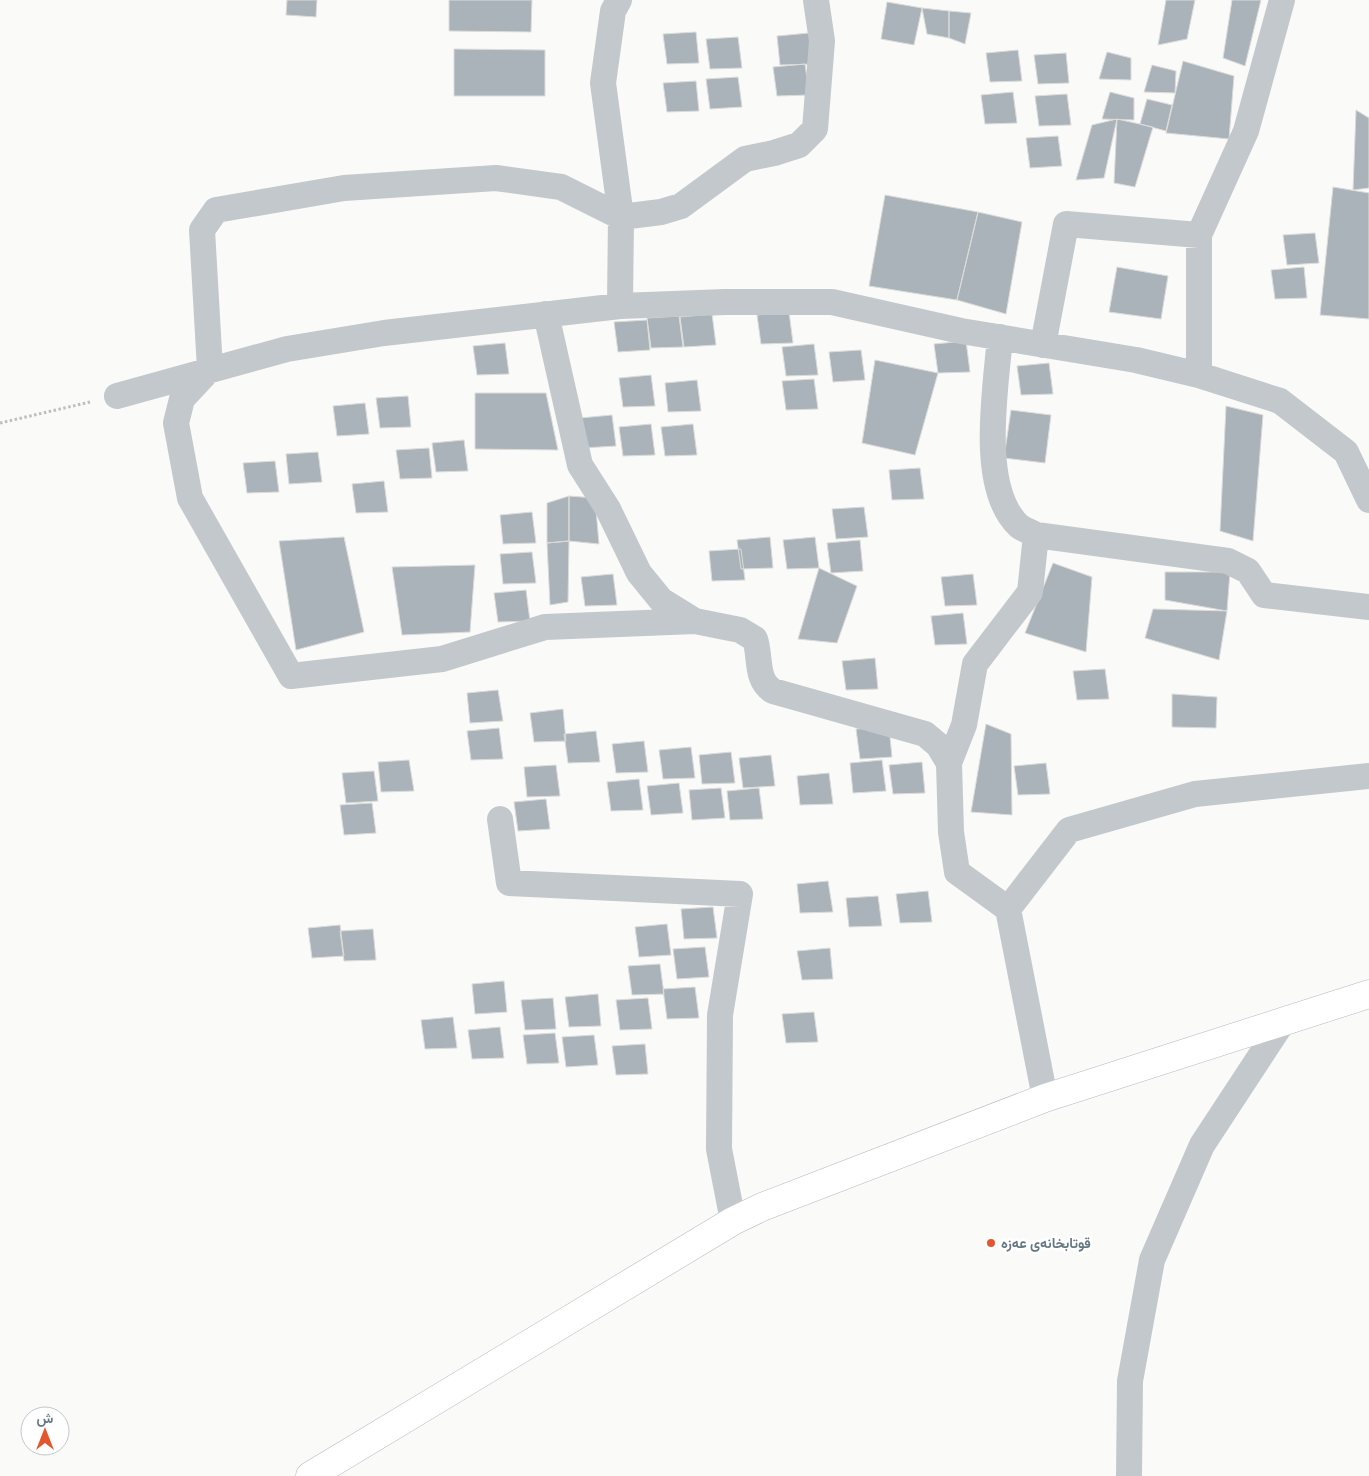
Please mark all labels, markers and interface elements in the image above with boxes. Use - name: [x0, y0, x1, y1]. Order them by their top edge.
- place label: قوتابخانەی عەزە: [1001, 1235, 1091, 1252]
- marker: قوتابخانەی عەزە: [985, 1237, 997, 1249]
- north arrow: [20, 1406, 70, 1456]
- text: ش: [37, 1410, 54, 1427]

